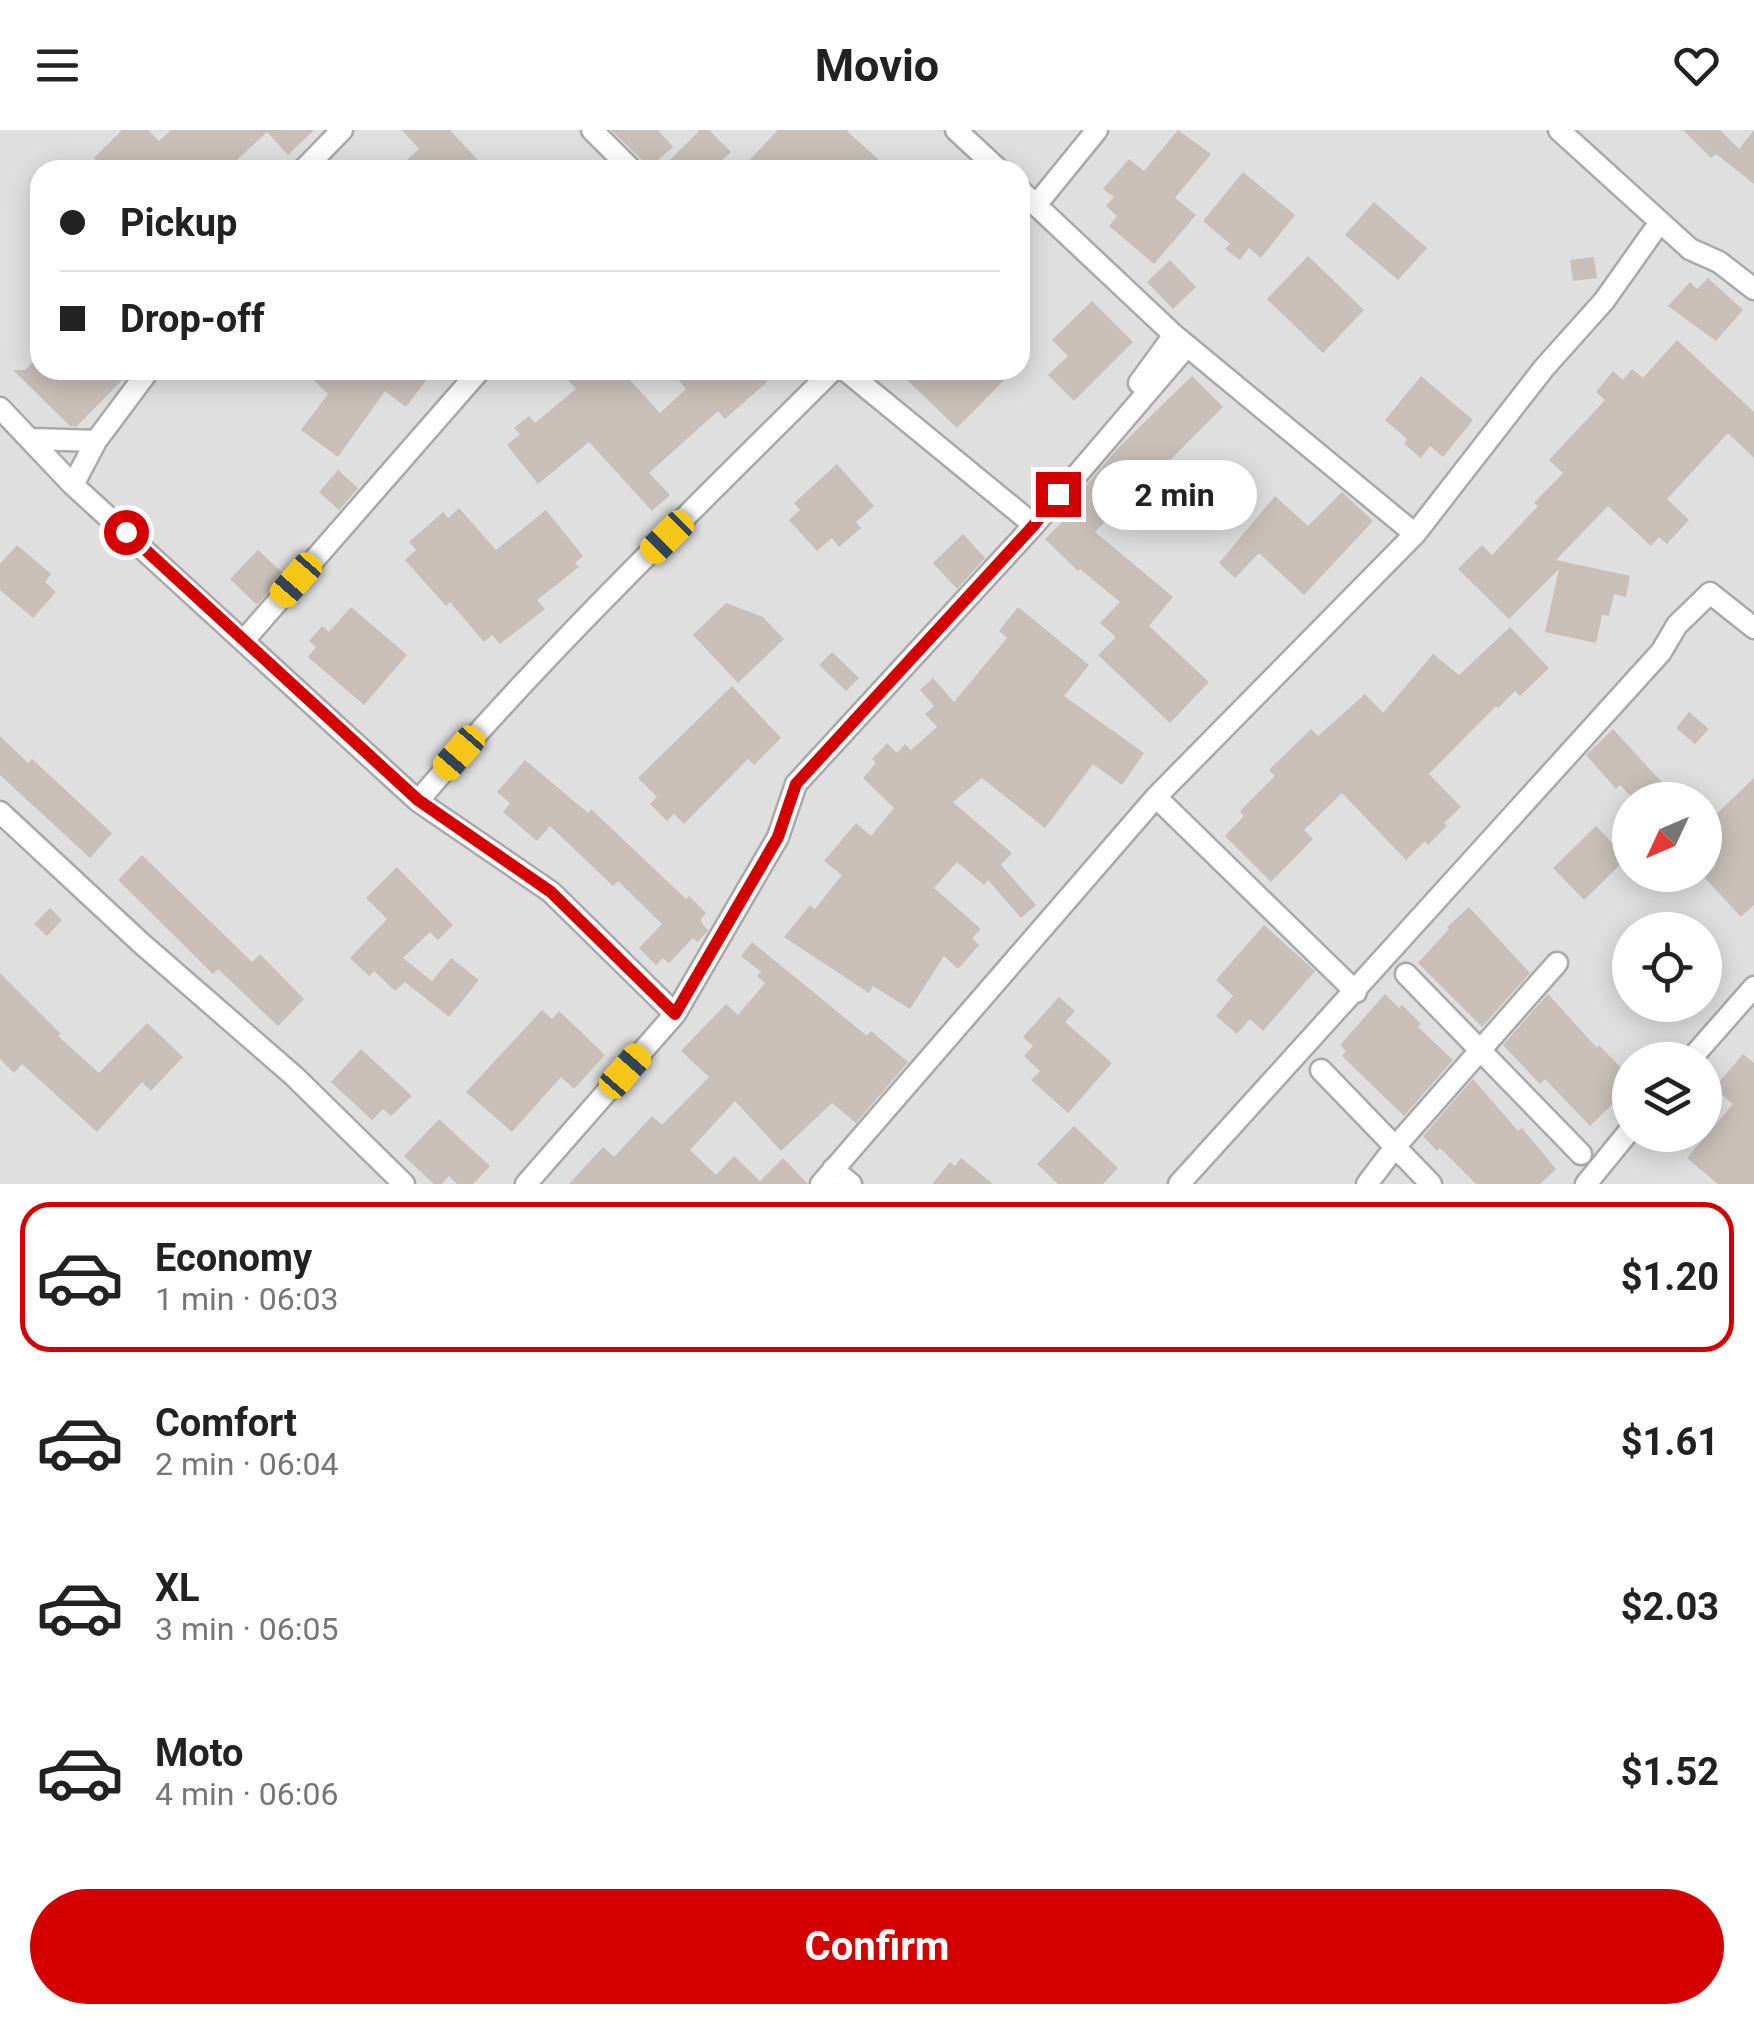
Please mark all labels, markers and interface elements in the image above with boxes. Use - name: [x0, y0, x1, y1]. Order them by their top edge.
- icon: menu: [30, 38, 85, 93]
- icon: heart: [1669, 38, 1724, 93]
- text: Movio: [815, 39, 939, 92]
- text: Pickup: [120, 201, 237, 245]
- text: Drop-off: [120, 297, 265, 341]
- callout: 2 min: [1093, 459, 1258, 529]
- route end: [1036, 472, 1081, 517]
- text: 2 min: [1134, 476, 1215, 514]
- car: [635, 505, 699, 569]
- route start: [104, 510, 149, 555]
- car: [265, 548, 327, 612]
- car: [428, 721, 490, 785]
- north arrow: [1612, 782, 1722, 892]
- map controls: [1612, 782, 1722, 1152]
- button: locate: [1612, 912, 1722, 1022]
- car: [594, 1039, 656, 1103]
- button: layers: [1612, 1042, 1722, 1152]
- icon: car: [35, 1232, 125, 1322]
- text: Economy: [155, 1236, 312, 1280]
- text: $1.20: [1621, 1255, 1719, 1299]
- text: 1 min · 06:03: [155, 1280, 338, 1318]
- icon: car: [35, 1397, 125, 1487]
- text: Comfort: [155, 1401, 297, 1445]
- text: $1.61: [1621, 1420, 1719, 1464]
- text: 2 min · 06:04: [155, 1445, 338, 1483]
- icon: car: [35, 1562, 125, 1652]
- text: XL: [155, 1566, 200, 1610]
- text: $2.03: [1621, 1585, 1719, 1629]
- text: 3 min · 06:05: [155, 1610, 338, 1648]
- icon: car: [35, 1727, 125, 1817]
- text: Moto: [155, 1731, 244, 1775]
- text: $1.52: [1621, 1750, 1719, 1794]
- text: 4 min · 06:06: [155, 1775, 338, 1813]
- button: Confirm: [30, 1889, 1724, 2004]

